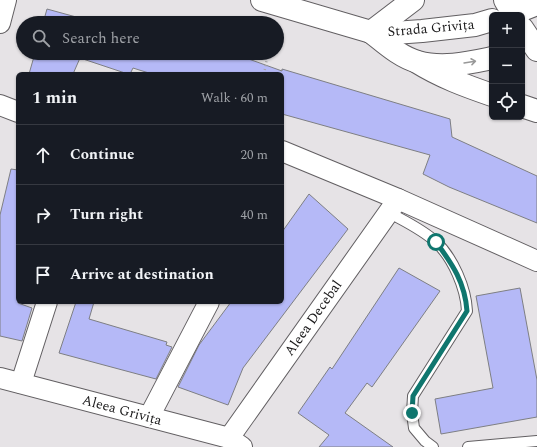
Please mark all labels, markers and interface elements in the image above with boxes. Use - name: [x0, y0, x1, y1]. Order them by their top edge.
- map controls: [489, 12, 525, 120]
- button: +: [489, 12, 525, 48]
- street label: Strada Grivița: [387, 14, 475, 42]
- search box: [16, 16, 284, 60]
- icon: search: [30, 27, 52, 49]
- text: Search here: [62, 27, 140, 50]
- button: −: [489, 48, 525, 84]
- one-way arrow: [463, 58, 476, 66]
- button: locate: [489, 84, 525, 120]
- text: 1 min: [32, 85, 77, 111]
- text: Walk · 60 m: [201, 88, 268, 108]
- text: Continue: [70, 143, 135, 166]
- icon: ahead: [32, 144, 54, 166]
- text: 20 m: [241, 145, 268, 165]
- text: Turn right: [70, 203, 143, 226]
- icon: right: [32, 204, 54, 226]
- text: 40 m: [241, 205, 268, 225]
- route start: [427, 233, 445, 251]
- text: Arrive at destination: [70, 263, 214, 286]
- icon: arrive: [32, 264, 54, 286]
- street label: Aleea Decebal: [279, 276, 347, 360]
- street label: Aleea Grivița: [80, 389, 164, 431]
- route end: [403, 404, 421, 422]

